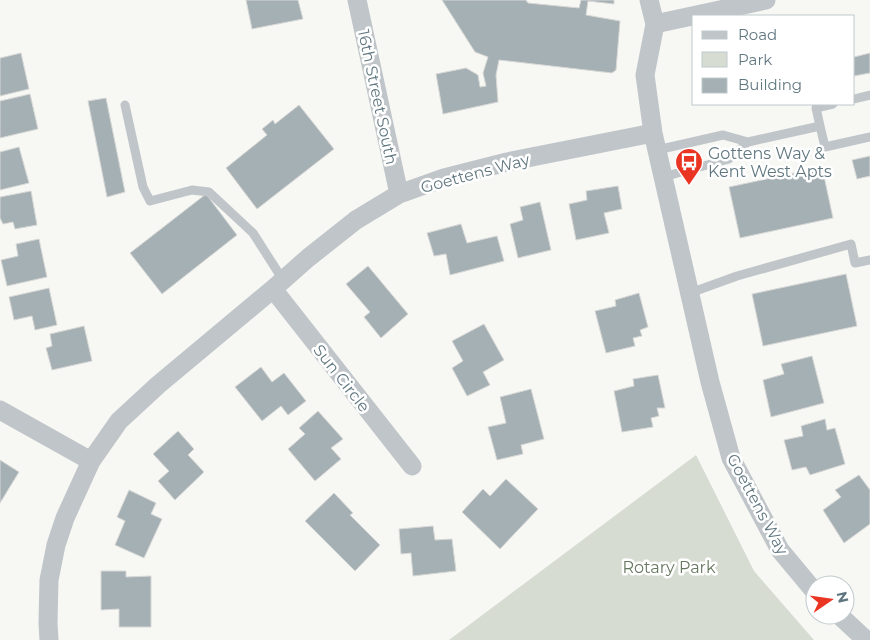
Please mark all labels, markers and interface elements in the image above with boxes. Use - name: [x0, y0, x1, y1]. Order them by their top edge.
- legend: [692, 15, 855, 105]
- text: Road: [738, 25, 777, 44]
- street label: 16th Street South: [354, 28, 401, 166]
- text: Park: [738, 50, 772, 69]
- text: Building: [738, 75, 802, 94]
- place label: Gottens Way & Kent West Apts: [708, 144, 832, 181]
- bus stop icon: Gottens Way & Kent West Apts: [674, 147, 704, 186]
- street label: Goettens Way: [419, 150, 532, 197]
- street label: Sun Circle: [309, 341, 374, 416]
- street label: Goettens Way: [723, 450, 792, 558]
- park label: Rotary Park: [623, 558, 716, 577]
- north arrow: [805, 575, 855, 625]
- text: N: [833, 590, 853, 605]

